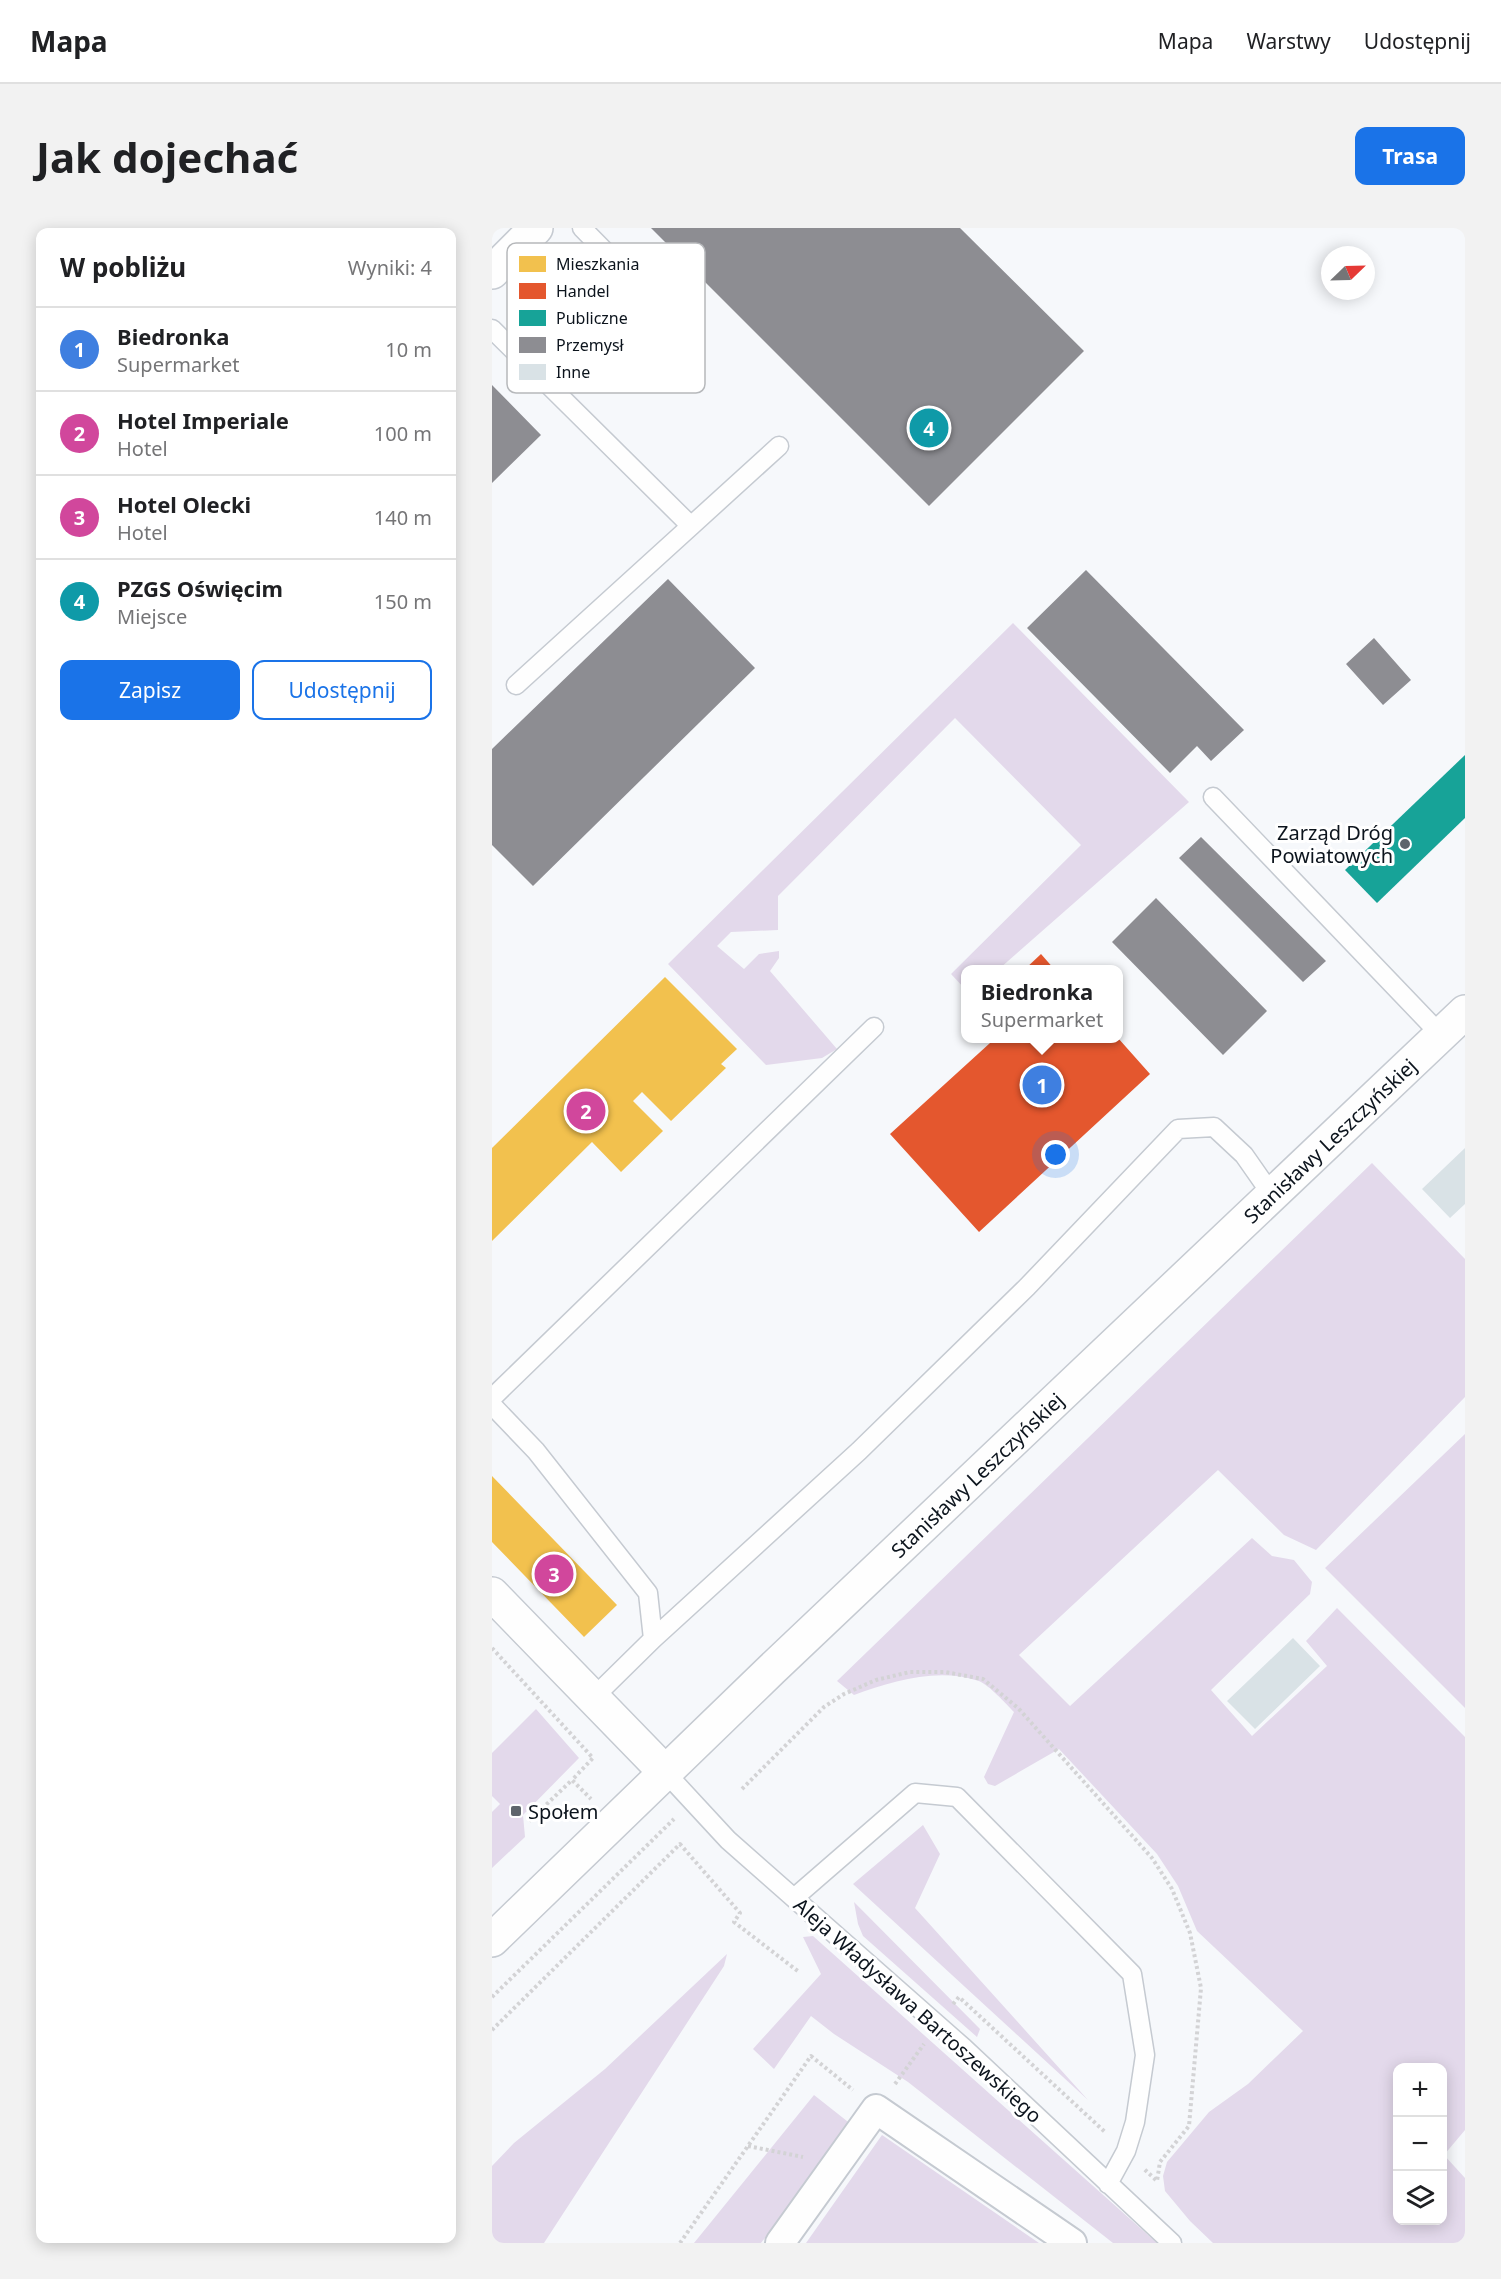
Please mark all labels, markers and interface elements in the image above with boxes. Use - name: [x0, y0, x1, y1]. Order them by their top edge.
- text: Mapa: [30, 22, 108, 60]
- text: Mapa: [1158, 27, 1213, 55]
- text: Warstwy: [1246, 27, 1331, 55]
- text: Udostępnij: [1364, 27, 1471, 55]
- button: Trasa: [1355, 127, 1465, 185]
- text: Jak dojechać: [36, 128, 298, 185]
- legend: [507, 243, 705, 393]
- north arrow: [1321, 246, 1375, 300]
- text: W pobliżu: [60, 249, 186, 285]
- text: Mieszkania: [556, 253, 639, 275]
- text: Wyniki: 4: [348, 254, 432, 281]
- text: Handel: [556, 280, 610, 302]
- text: Publiczne: [556, 307, 628, 329]
- text: Biedronka: [117, 321, 230, 351]
- text: Przemysł: [556, 334, 625, 356]
- text: 1: [74, 336, 85, 363]
- text: 10 m: [385, 336, 432, 363]
- text: Supermarket: [117, 351, 240, 378]
- text: Inne: [556, 361, 590, 383]
- text: Hotel Imperiale: [117, 405, 289, 435]
- pin: 4: [910, 406, 948, 450]
- text: 2: [74, 420, 85, 447]
- text: 100 m: [374, 420, 432, 447]
- text: Hotel: [117, 435, 168, 462]
- text: Hotel Olecki: [117, 489, 251, 519]
- text: 3: [74, 504, 85, 531]
- text: 140 m: [374, 504, 432, 531]
- text: Hotel: [117, 519, 168, 546]
- text: PZGS Oświęcim: [117, 573, 283, 603]
- text: 4: [74, 588, 85, 615]
- text: 150 m: [374, 588, 432, 615]
- text: Miejsce: [117, 603, 187, 630]
- button: Zapisz: [60, 660, 240, 720]
- button: Udostępnij: [252, 660, 432, 720]
- place label: Zarząd Dróg Powiatowych: [1270, 819, 1393, 869]
- marker: Zarząd Dróg Powiatowych: [1398, 837, 1412, 851]
- popup: [961, 965, 1123, 1043]
- text: Biedronka: [981, 976, 1093, 1006]
- text: Supermarket: [981, 1006, 1103, 1033]
- street label: Stanisławy Leszczyńskiej: [1237, 1052, 1422, 1229]
- pin: 1: [1022, 1062, 1062, 1108]
- pin: 2: [566, 1088, 605, 1134]
- your location: [1041, 1140, 1070, 1169]
- street label: Stanisławy Leszczyńskiej: [885, 1386, 1069, 1563]
- pin: 3: [534, 1552, 574, 1596]
- place label: Społem: [528, 1798, 599, 1825]
- marker: Społem: [509, 1804, 523, 1818]
- street label: Aleja Władysława Bartoszewskiego: [788, 1891, 1048, 2129]
- map controls: [1393, 2063, 1447, 2225]
- button: +: [1393, 2063, 1447, 2117]
- button: −: [1393, 2117, 1447, 2171]
- button: layers: [1393, 2171, 1447, 2225]

